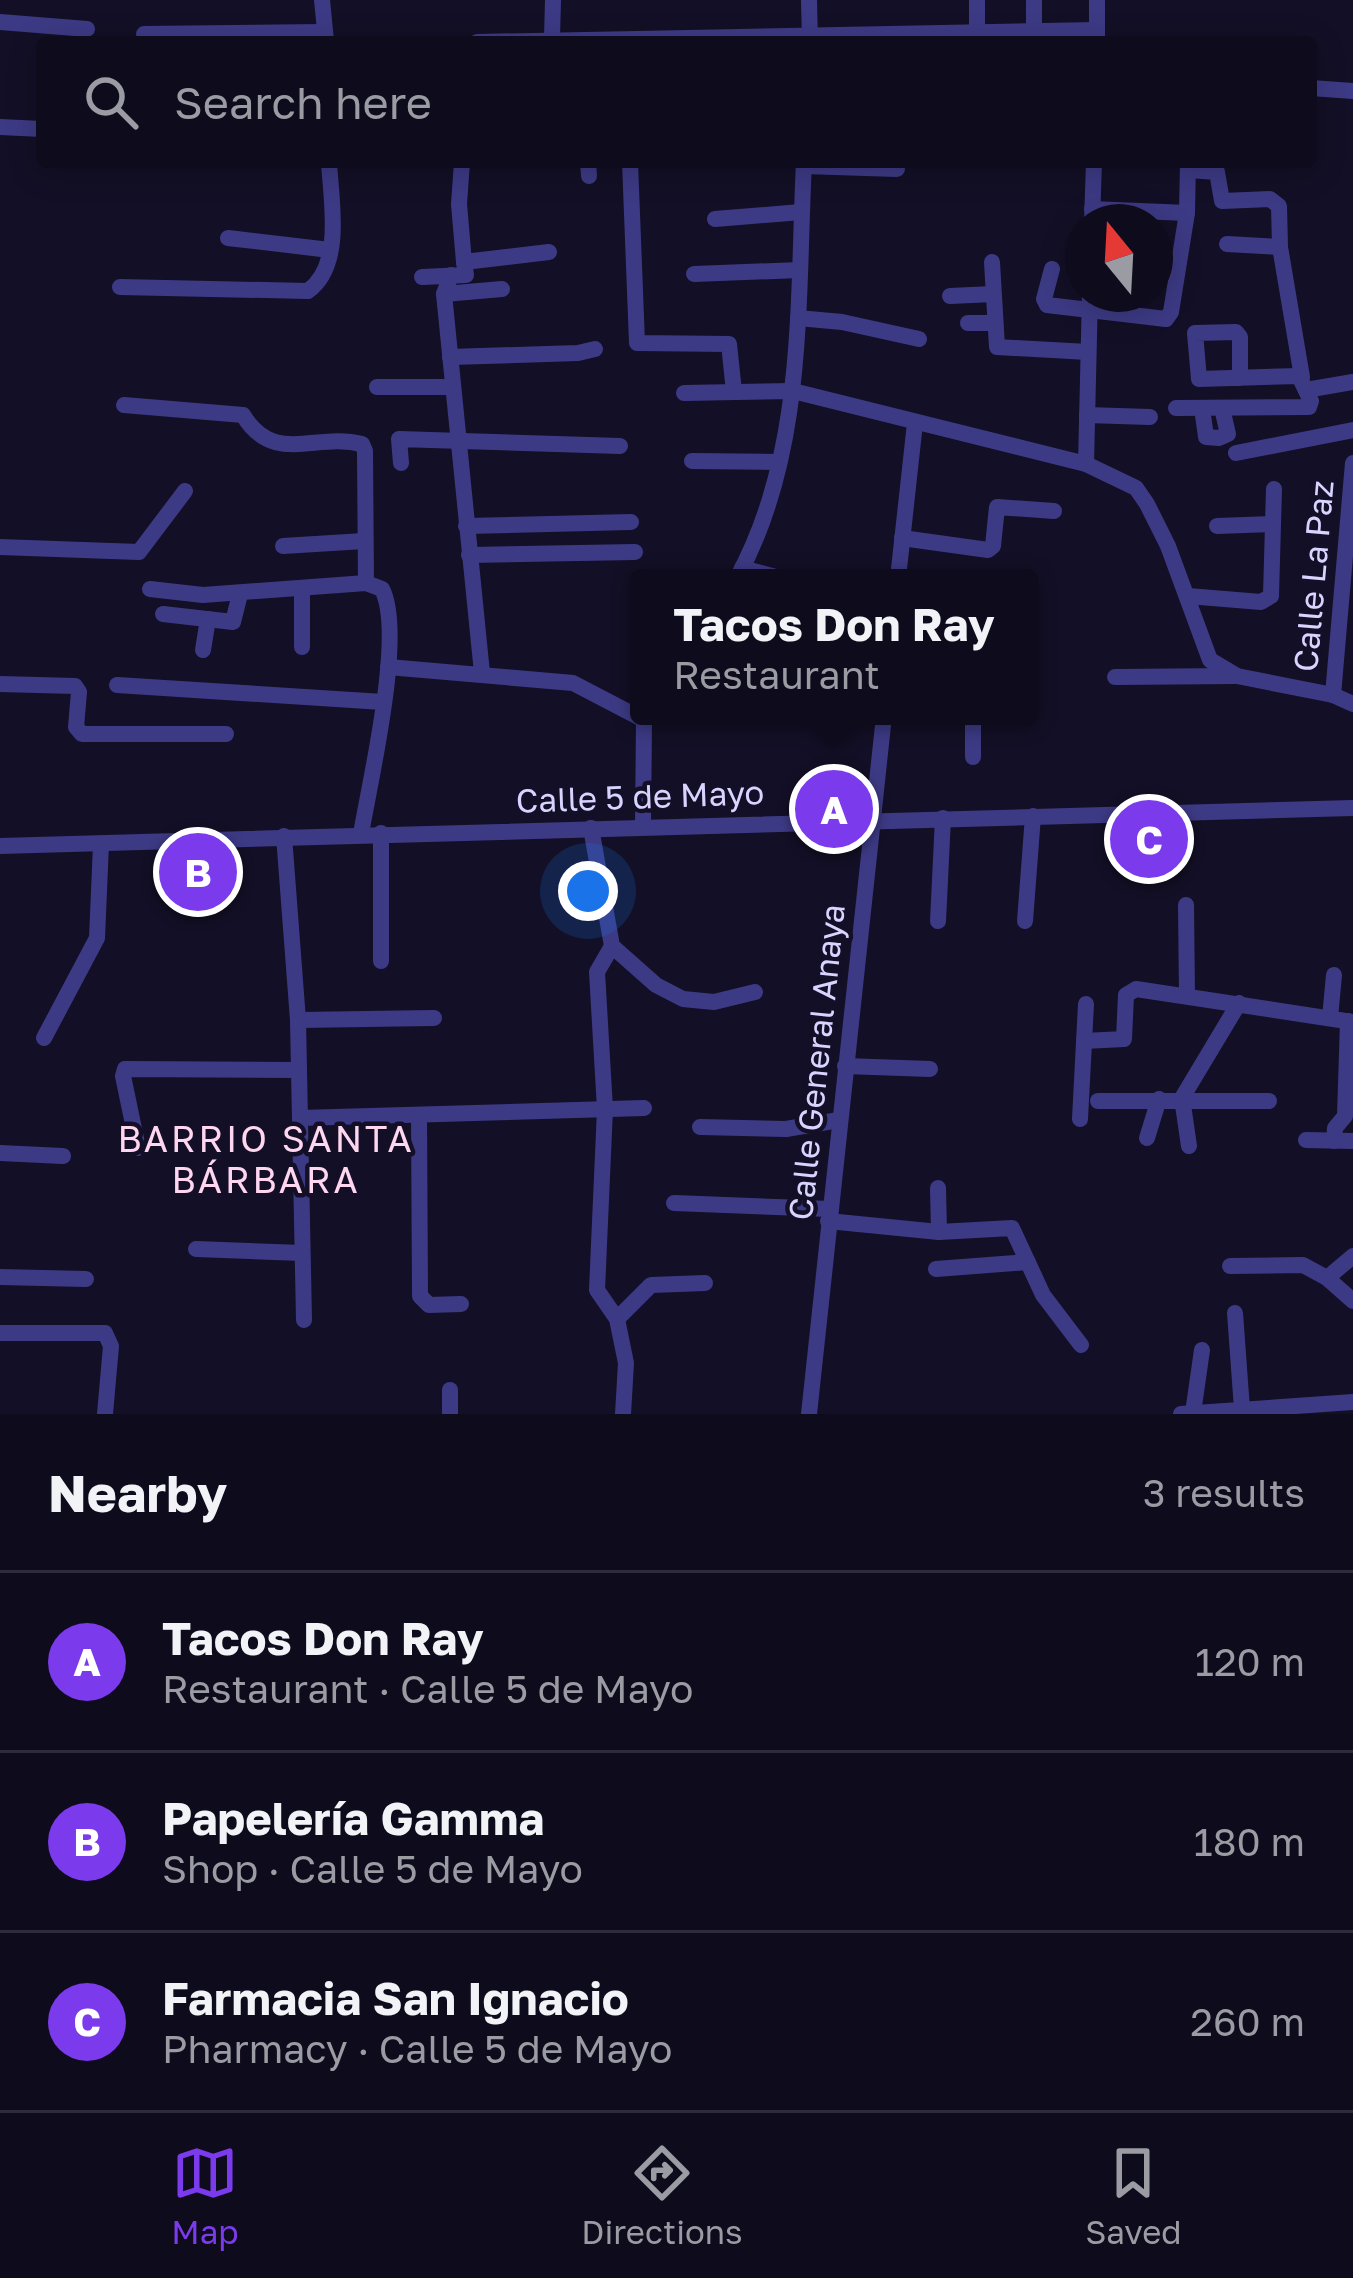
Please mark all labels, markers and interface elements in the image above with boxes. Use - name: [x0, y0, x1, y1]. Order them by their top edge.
- search box: [36, 36, 1317, 168]
- icon: search: [78, 69, 144, 135]
- text: Search here: [174, 75, 432, 129]
- north arrow: [1065, 204, 1173, 312]
- street label: Calle La Paz: [1285, 479, 1341, 673]
- popup: [630, 569, 1038, 725]
- text: Tacos Don Ray: [673, 597, 995, 651]
- text: Restaurant: [673, 651, 880, 698]
- pin: A: [795, 764, 873, 854]
- street label: Calle 5 de Mayo: [515, 772, 765, 820]
- pin: C: [1110, 794, 1188, 884]
- pin: B: [159, 827, 237, 917]
- your location: [558, 861, 618, 921]
- street label: Calle General Anaya: [780, 902, 852, 1222]
- district label: BARRIO SANTA BÁRBARA: [117, 1117, 415, 1201]
- text: Nearby: [48, 1462, 227, 1523]
- text: 3 results: [1143, 1469, 1305, 1516]
- text: Tacos Don Ray: [162, 1611, 484, 1665]
- text: A: [73, 1638, 101, 1685]
- text: 120 m: [1195, 1638, 1305, 1685]
- text: Restaurant · Calle 5 de Mayo: [162, 1665, 693, 1712]
- text: Papelería Gamma: [162, 1791, 544, 1845]
- text: B: [73, 1818, 101, 1865]
- text: 180 m: [1194, 1818, 1305, 1865]
- text: Shop · Calle 5 de Mayo: [162, 1845, 583, 1892]
- text: Farmacia San Ignacio: [162, 1971, 629, 2025]
- text: C: [73, 1998, 101, 2045]
- text: 260 m: [1190, 1998, 1305, 2045]
- text: Pharmacy · Calle 5 de Mayo: [162, 2025, 672, 2072]
- tab: Map: [171, 2140, 239, 2251]
- tab: Directions: [581, 2140, 743, 2251]
- tab: Saved: [1085, 2140, 1182, 2251]

